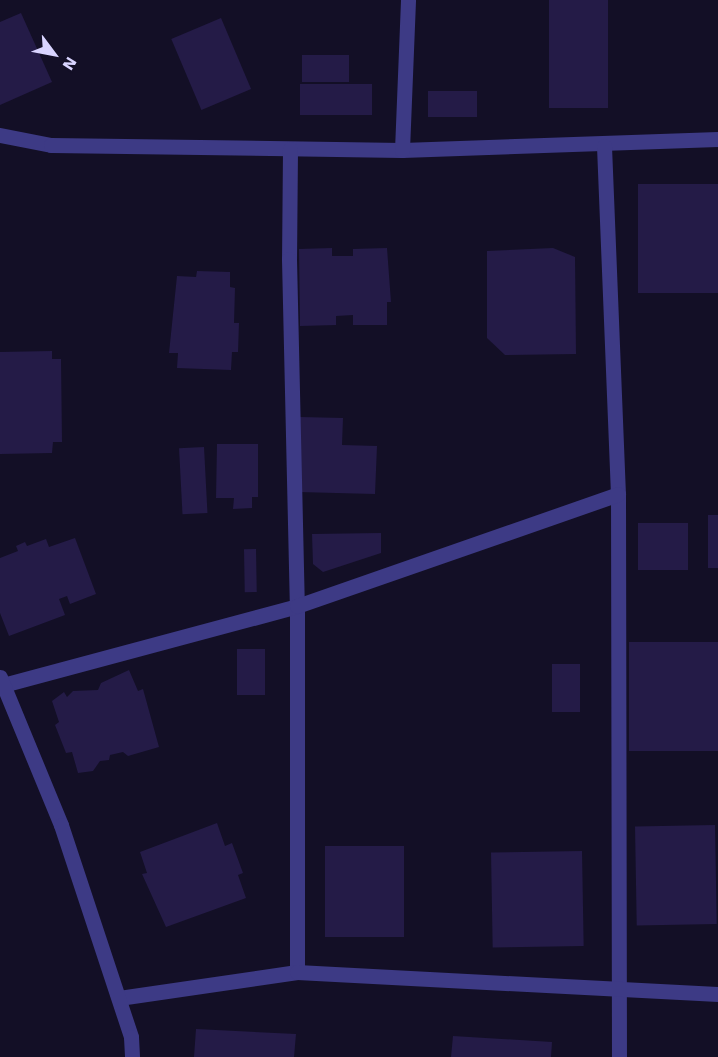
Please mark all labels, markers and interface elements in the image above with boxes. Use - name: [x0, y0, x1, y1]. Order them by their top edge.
- north arrow: [24, 24, 84, 84]
- text: N: [58, 54, 81, 74]

